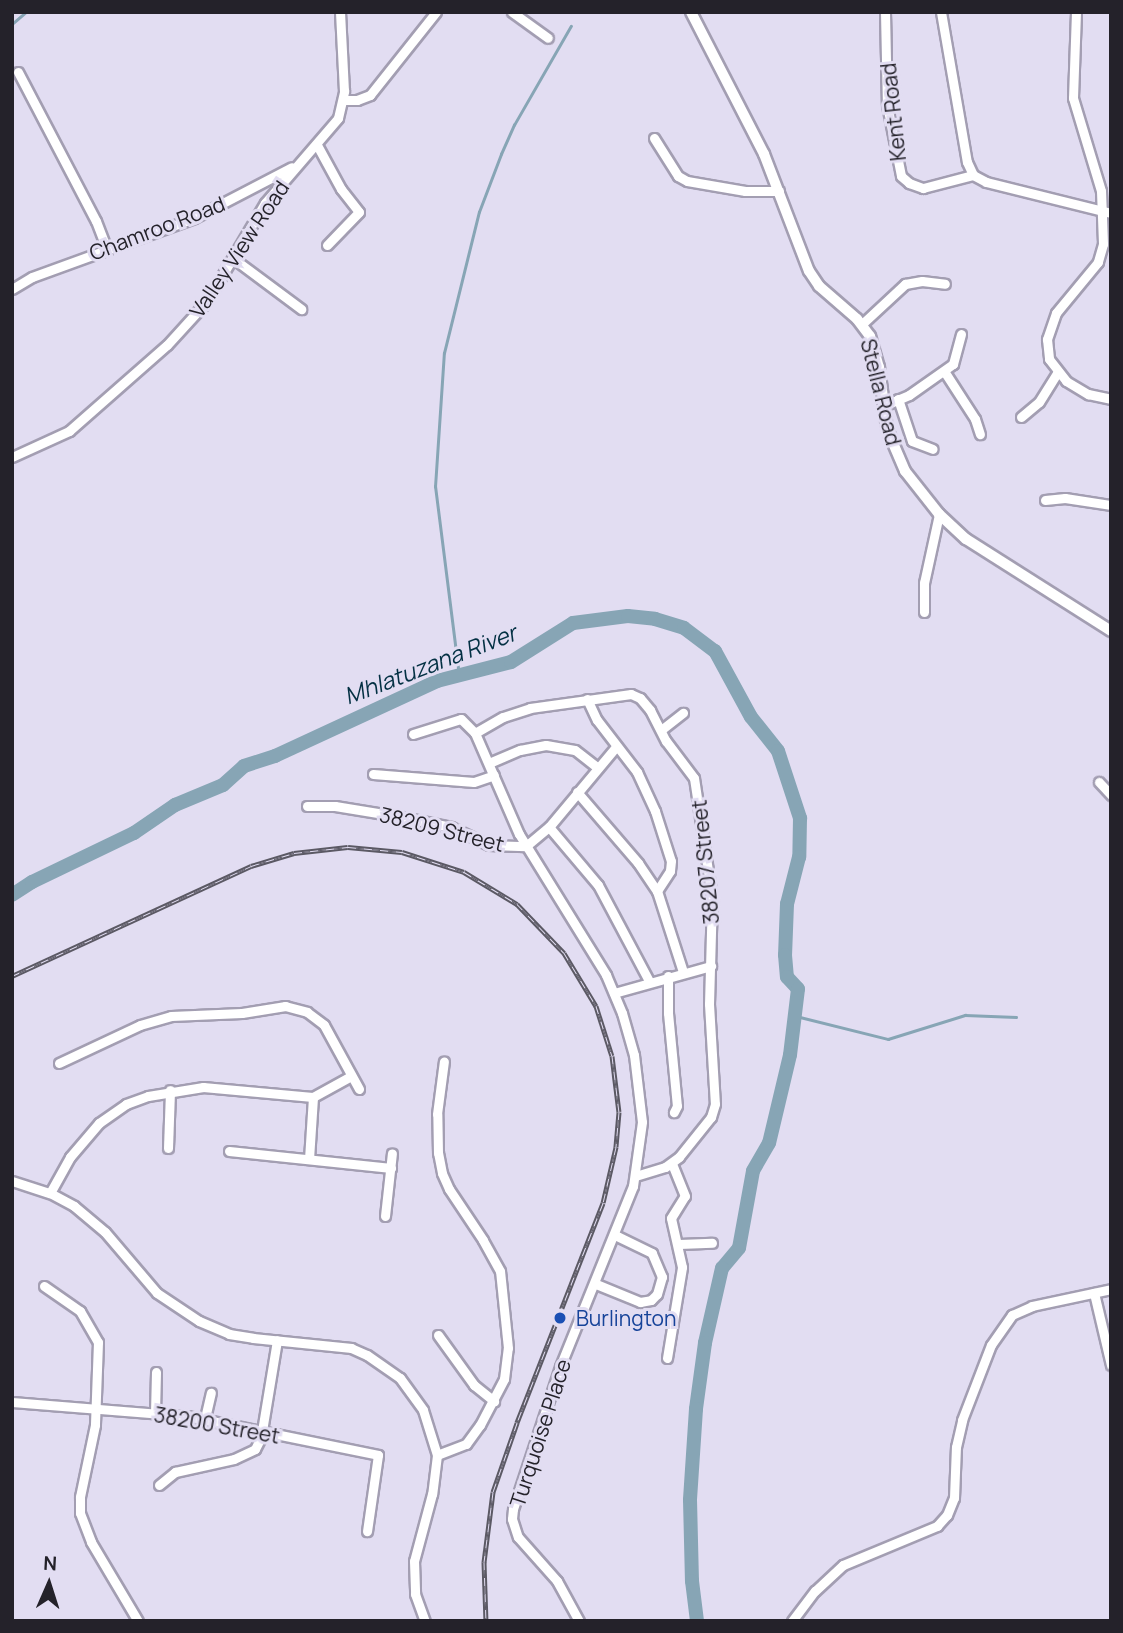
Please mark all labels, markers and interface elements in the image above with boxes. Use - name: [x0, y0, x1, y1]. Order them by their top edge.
- street label: Kent Road: [875, 62, 911, 162]
- street label: Valley View Road: [184, 176, 294, 322]
- street label: Chamroo Road: [86, 191, 228, 265]
- street label: Stella Road: [856, 336, 906, 448]
- water label: Mhlatuzana River: [340, 618, 520, 710]
- street label: 38207 Street: [686, 799, 724, 925]
- street label: 38209 Street: [377, 801, 507, 857]
- place label: Burlington: [576, 1305, 677, 1331]
- marker: Burlington: [550, 1308, 570, 1328]
- street label: Turquoise Place: [504, 1356, 576, 1510]
- street label: 38200 Street: [152, 1402, 282, 1448]
- north arrow: [14, 1549, 84, 1619]
- text: N: [43, 1550, 58, 1576]

